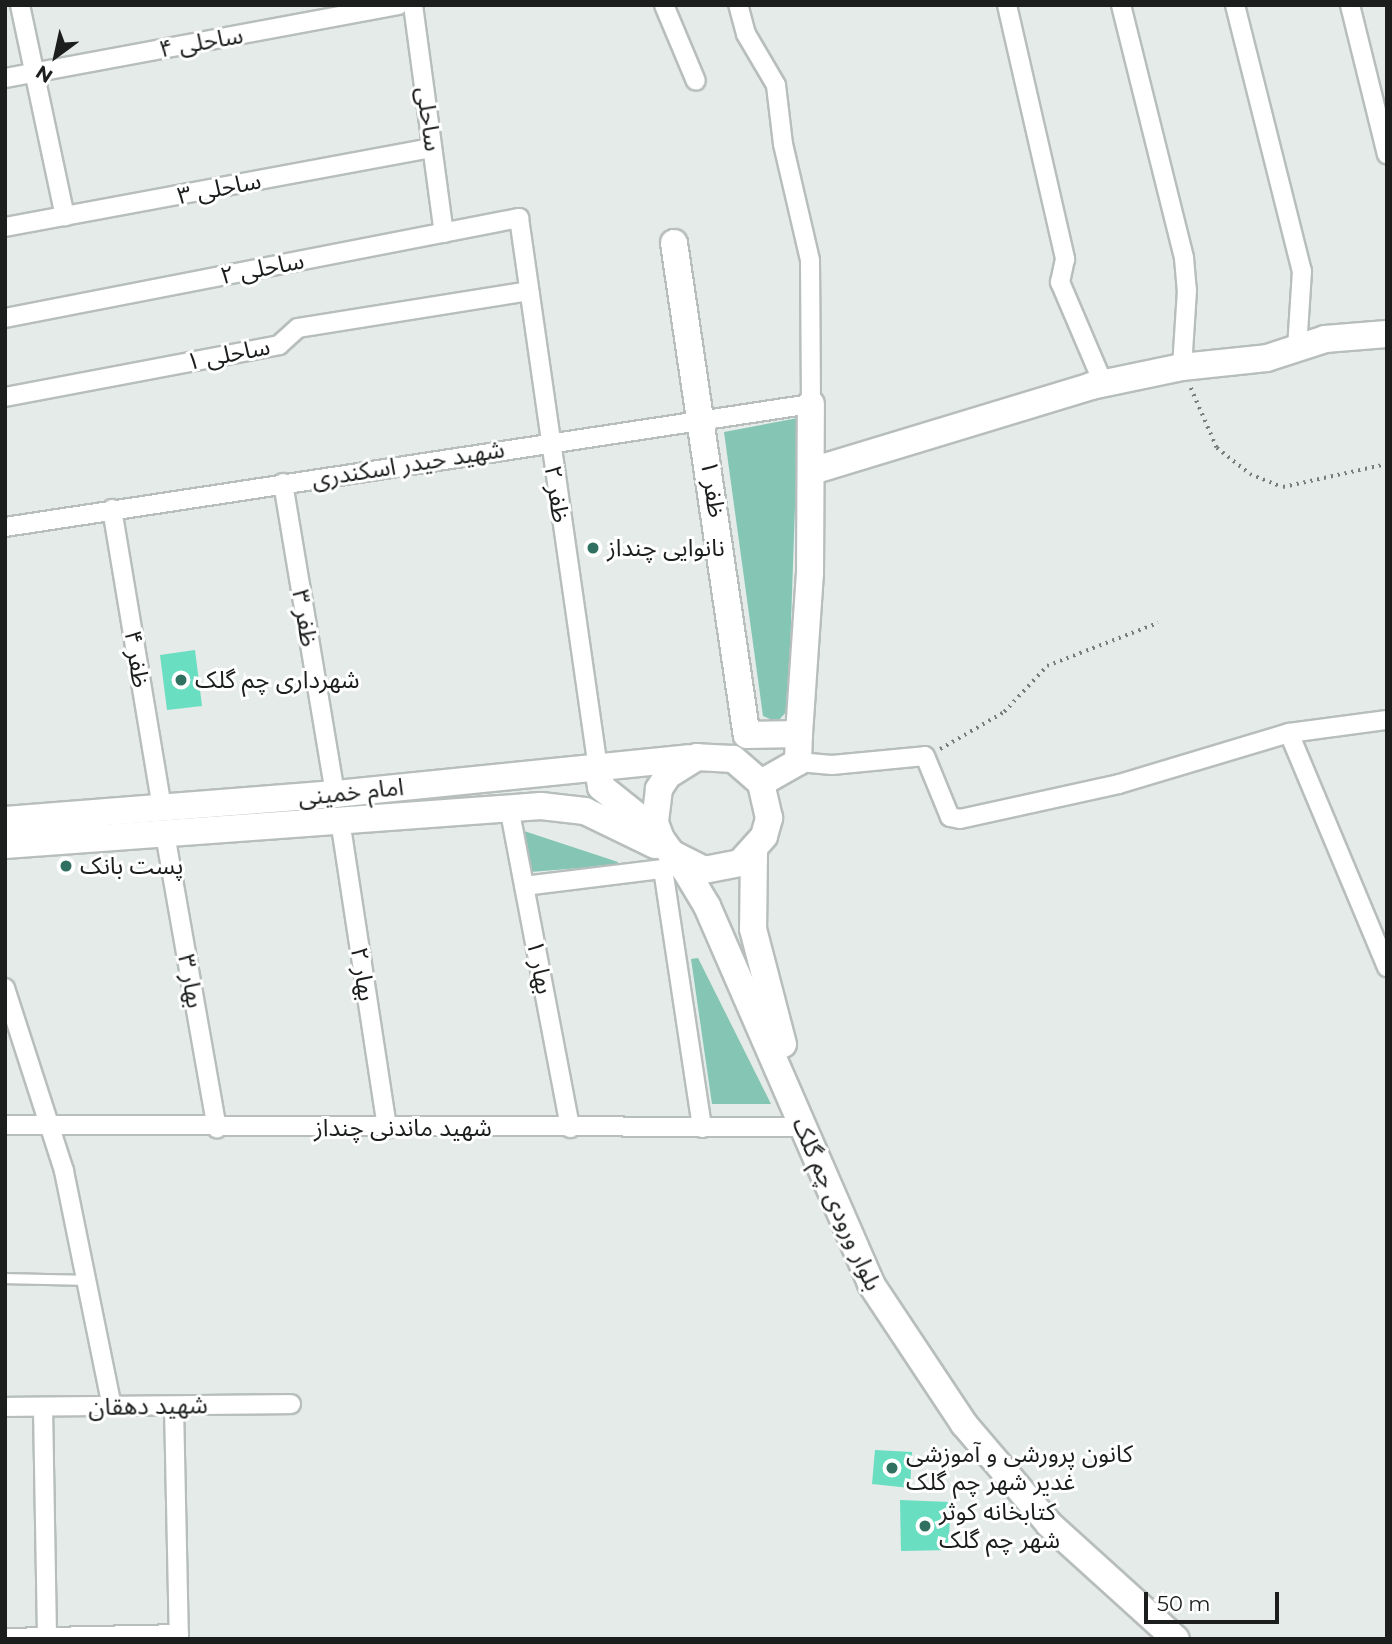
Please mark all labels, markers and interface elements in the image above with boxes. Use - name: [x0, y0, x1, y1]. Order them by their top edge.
- street label: ساحلی ۴: [157, 20, 245, 64]
- north arrow: [21, 21, 91, 91]
- text: N: [32, 60, 57, 88]
- street label: ساحلی: [410, 85, 448, 153]
- street label: ساحلی ۳: [175, 166, 263, 210]
- street label: ساحلی ۲: [218, 246, 306, 290]
- street label: ساحلی ۱: [184, 332, 272, 376]
- street label: شهید حیدر اسکندری: [310, 435, 506, 493]
- street label: ظفر ۱: [695, 458, 731, 520]
- street label: ظفر ۲: [538, 463, 576, 525]
- place label: نانوایی چنداز: [607, 534, 725, 562]
- marker: نانوایی چنداز: [585, 540, 601, 556]
- street label: ظفر ۳: [286, 587, 324, 649]
- street label: ظفر ۴: [118, 628, 156, 690]
- place label: شهرداری چم گلک: [195, 666, 360, 694]
- marker: شهرداری چم گلک: [173, 672, 189, 688]
- street label: امام خمینی: [297, 772, 405, 812]
- place label: پست بانک: [80, 852, 183, 880]
- marker: پست بانک: [58, 858, 74, 874]
- street label: بهار ۱: [521, 938, 559, 996]
- street label: بهار ۲: [345, 945, 381, 1003]
- street label: بهار ۳: [172, 952, 210, 1010]
- street label: بلوار ورودی چم گلک: [786, 1113, 888, 1295]
- street label: شهید ماندنی چنداز: [314, 1114, 492, 1142]
- street label: شهید دهقان: [88, 1391, 208, 1421]
- place label: کانون پرورشی و آموزشی غدیر شهر چم گلک: [906, 1440, 1133, 1496]
- marker: کانون پرورشی و آموزشی غدیر شهر چم گلک: [884, 1460, 900, 1476]
- place label: کتابخانه کوثر شهر چم گلک: [939, 1498, 1060, 1554]
- marker: کتابخانه کوثر شهر چم گلک: [917, 1518, 933, 1534]
- scale bar: [1147, 1578, 1282, 1622]
- text: 50 m: [1157, 1591, 1211, 1616]

